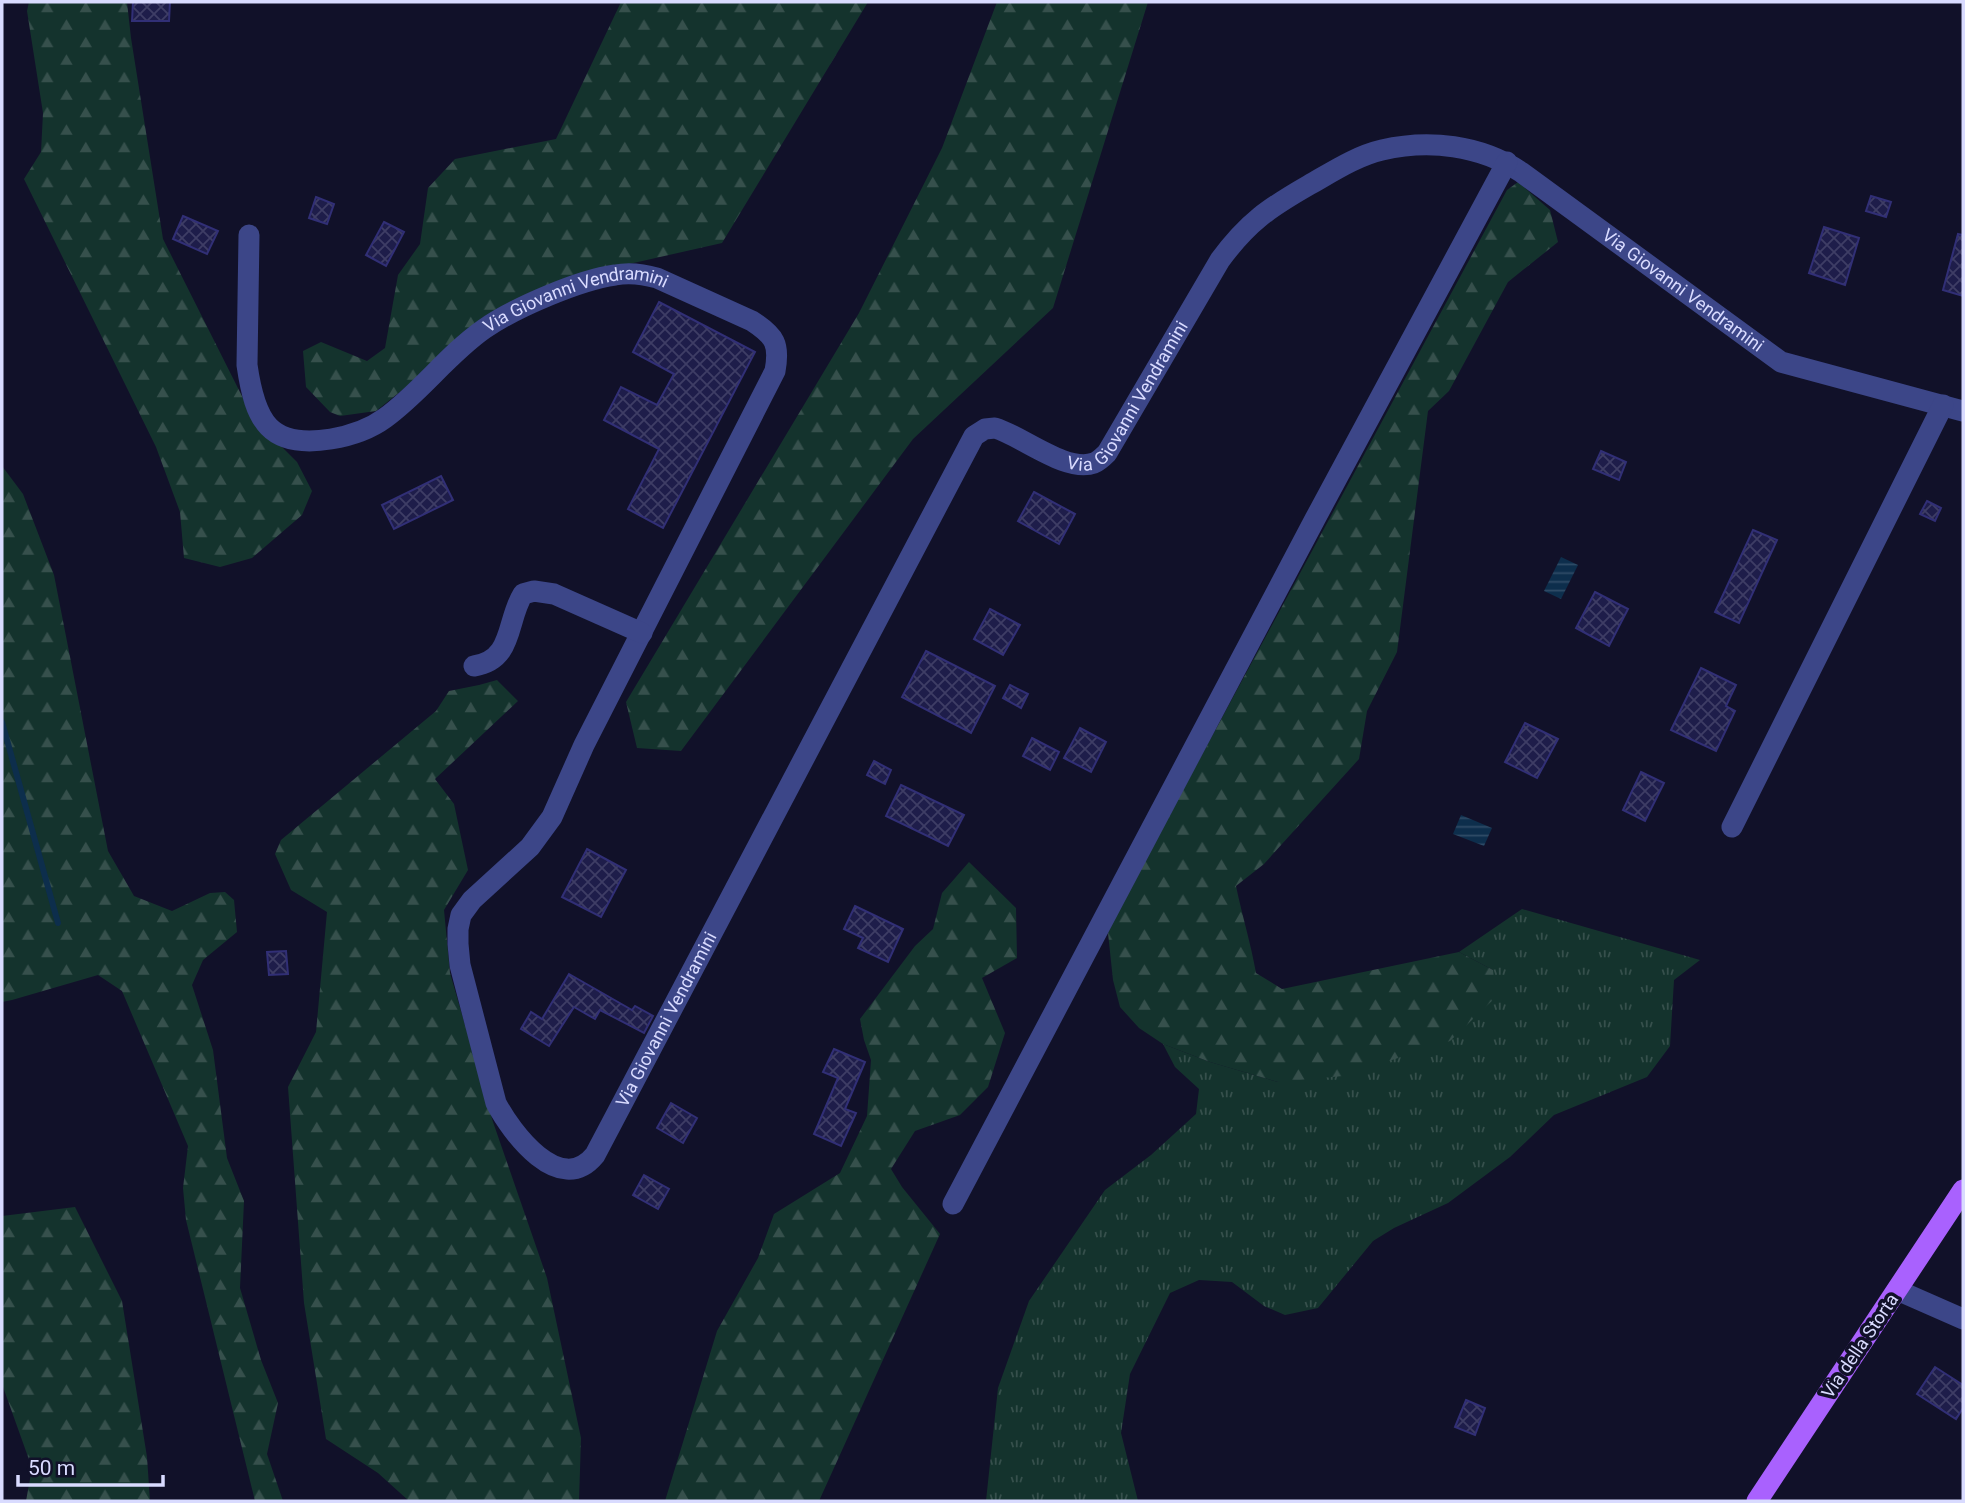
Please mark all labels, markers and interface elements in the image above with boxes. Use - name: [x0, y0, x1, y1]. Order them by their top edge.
- street label: Via Giovanni Vendramini: [1598, 224, 1768, 356]
- street label: Via Giovanni Vendramini: [479, 262, 672, 337]
- street label: Via Giovanni Vendramini: [1065, 317, 1192, 475]
- street label: Via Giovanni Vendramini: [611, 928, 721, 1110]
- street label: Via della Storta: [1817, 1289, 1902, 1402]
- scale bar: [18, 1444, 163, 1488]
- text: 50 m: [28, 1456, 75, 1480]

